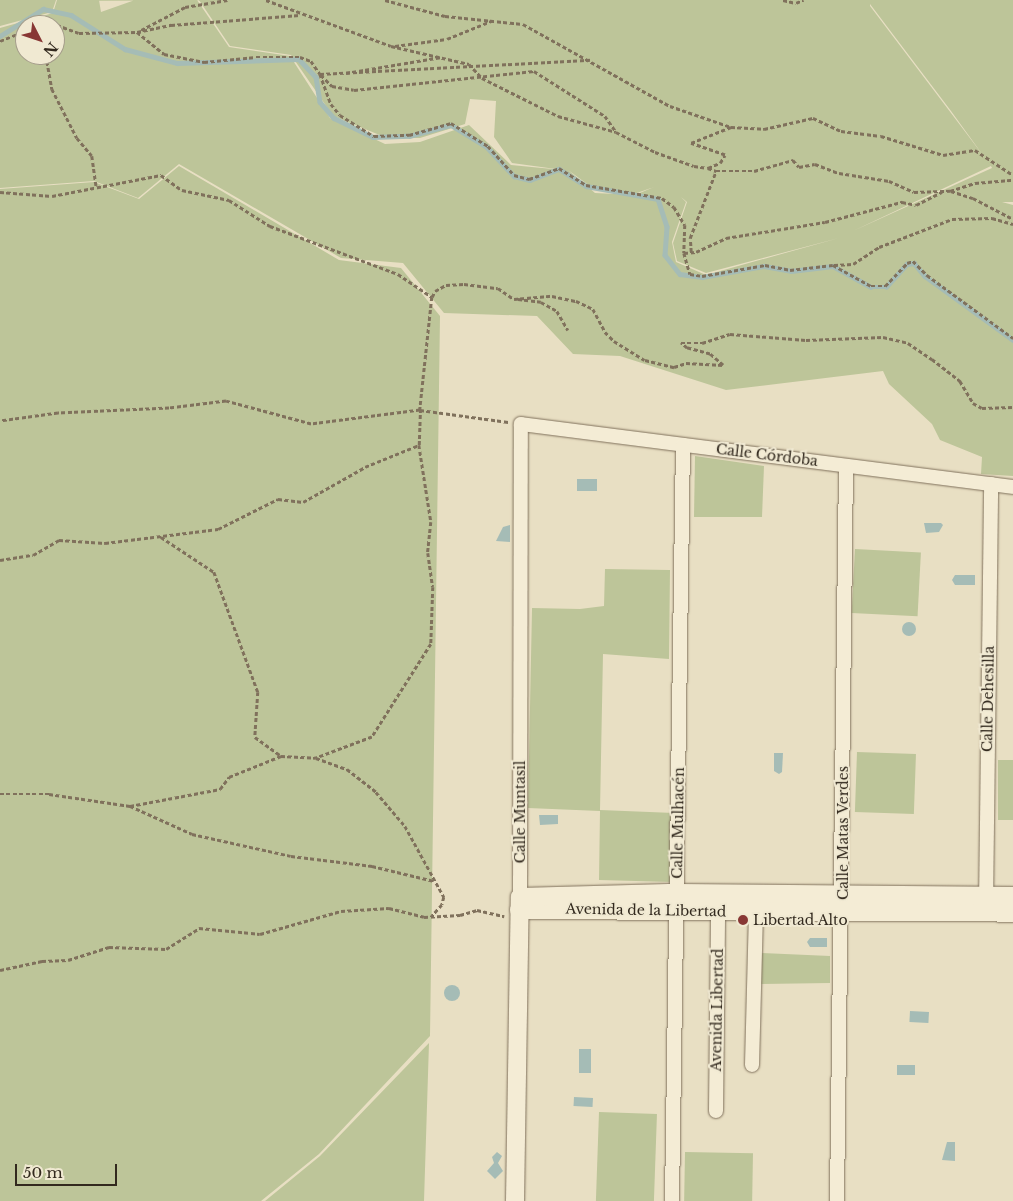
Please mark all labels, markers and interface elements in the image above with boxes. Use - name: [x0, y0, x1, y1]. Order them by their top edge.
- north arrow: [15, 15, 65, 65]
- text: N: [39, 38, 62, 60]
- street label: Calle Córdoba: [715, 440, 819, 470]
- street label: Calle Dehesilla: [979, 646, 997, 752]
- street label: Calle Muntasil: [512, 761, 528, 863]
- street label: Calle Matas Verdes: [835, 766, 851, 900]
- street label: Calle Mulhacén: [669, 767, 687, 879]
- street label: Avenida de la Libertad: [565, 900, 727, 920]
- place label: Libertad Alto: [753, 912, 848, 928]
- marker: Libertad Alto: [737, 914, 749, 926]
- street label: Avenida Libertad: [708, 948, 726, 1072]
- scale bar: [18, 1154, 120, 1186]
- text: 50 m: [23, 1163, 63, 1182]

